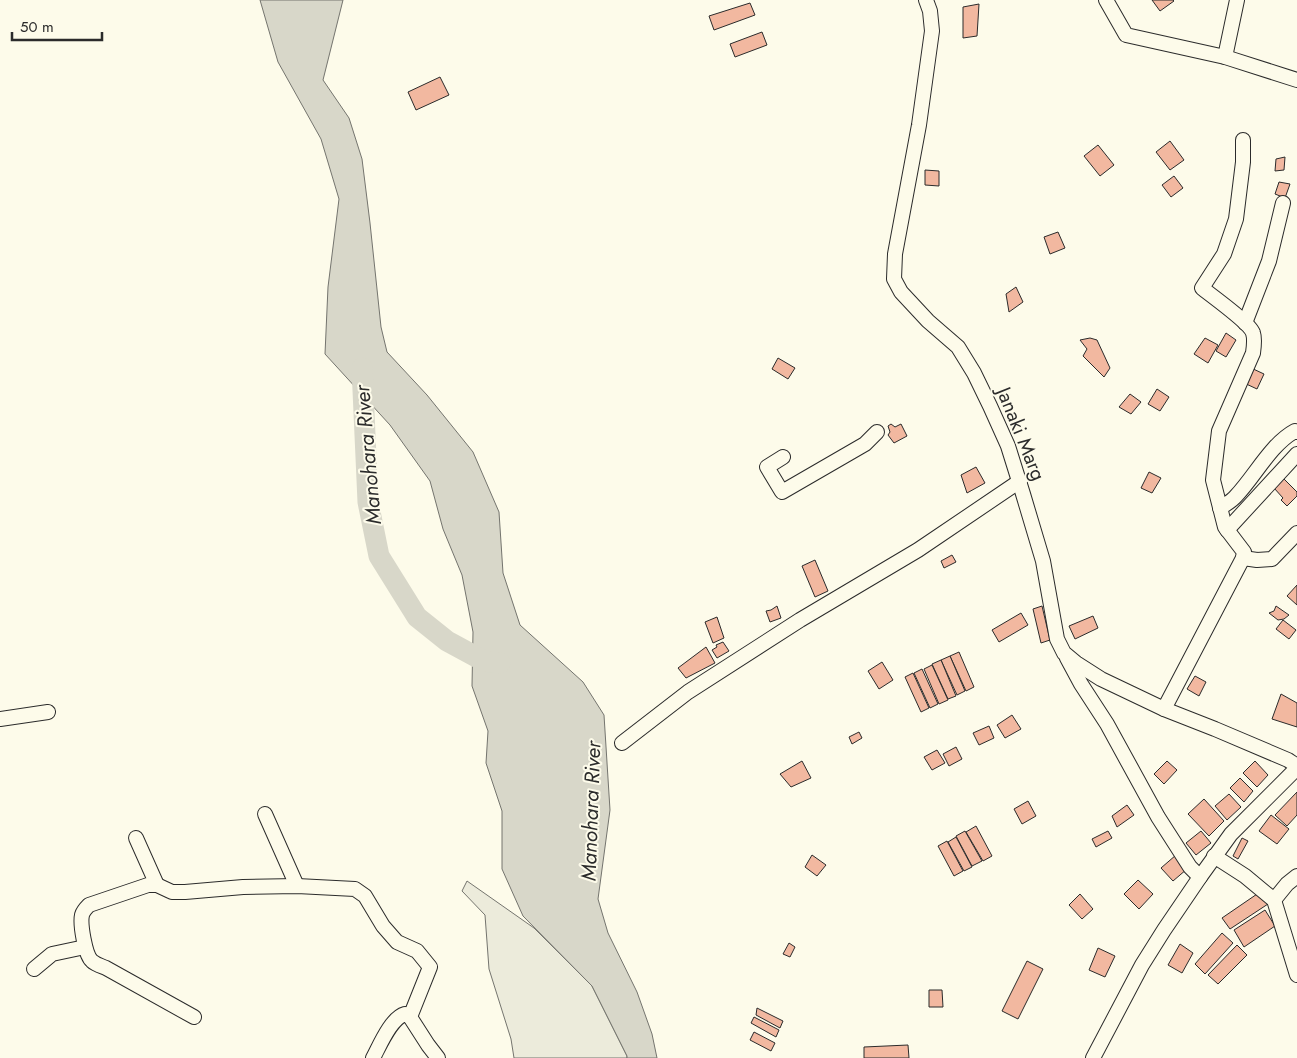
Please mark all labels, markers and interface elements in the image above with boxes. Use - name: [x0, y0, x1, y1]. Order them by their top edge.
- scale bar: [12, 10, 102, 42]
- text: 50 m: [20, 16, 54, 38]
- street label: Janaki Marg: [988, 380, 1053, 485]
- water label: Manohara River: [347, 383, 389, 526]
- water label: Manohara River: [574, 740, 608, 881]

